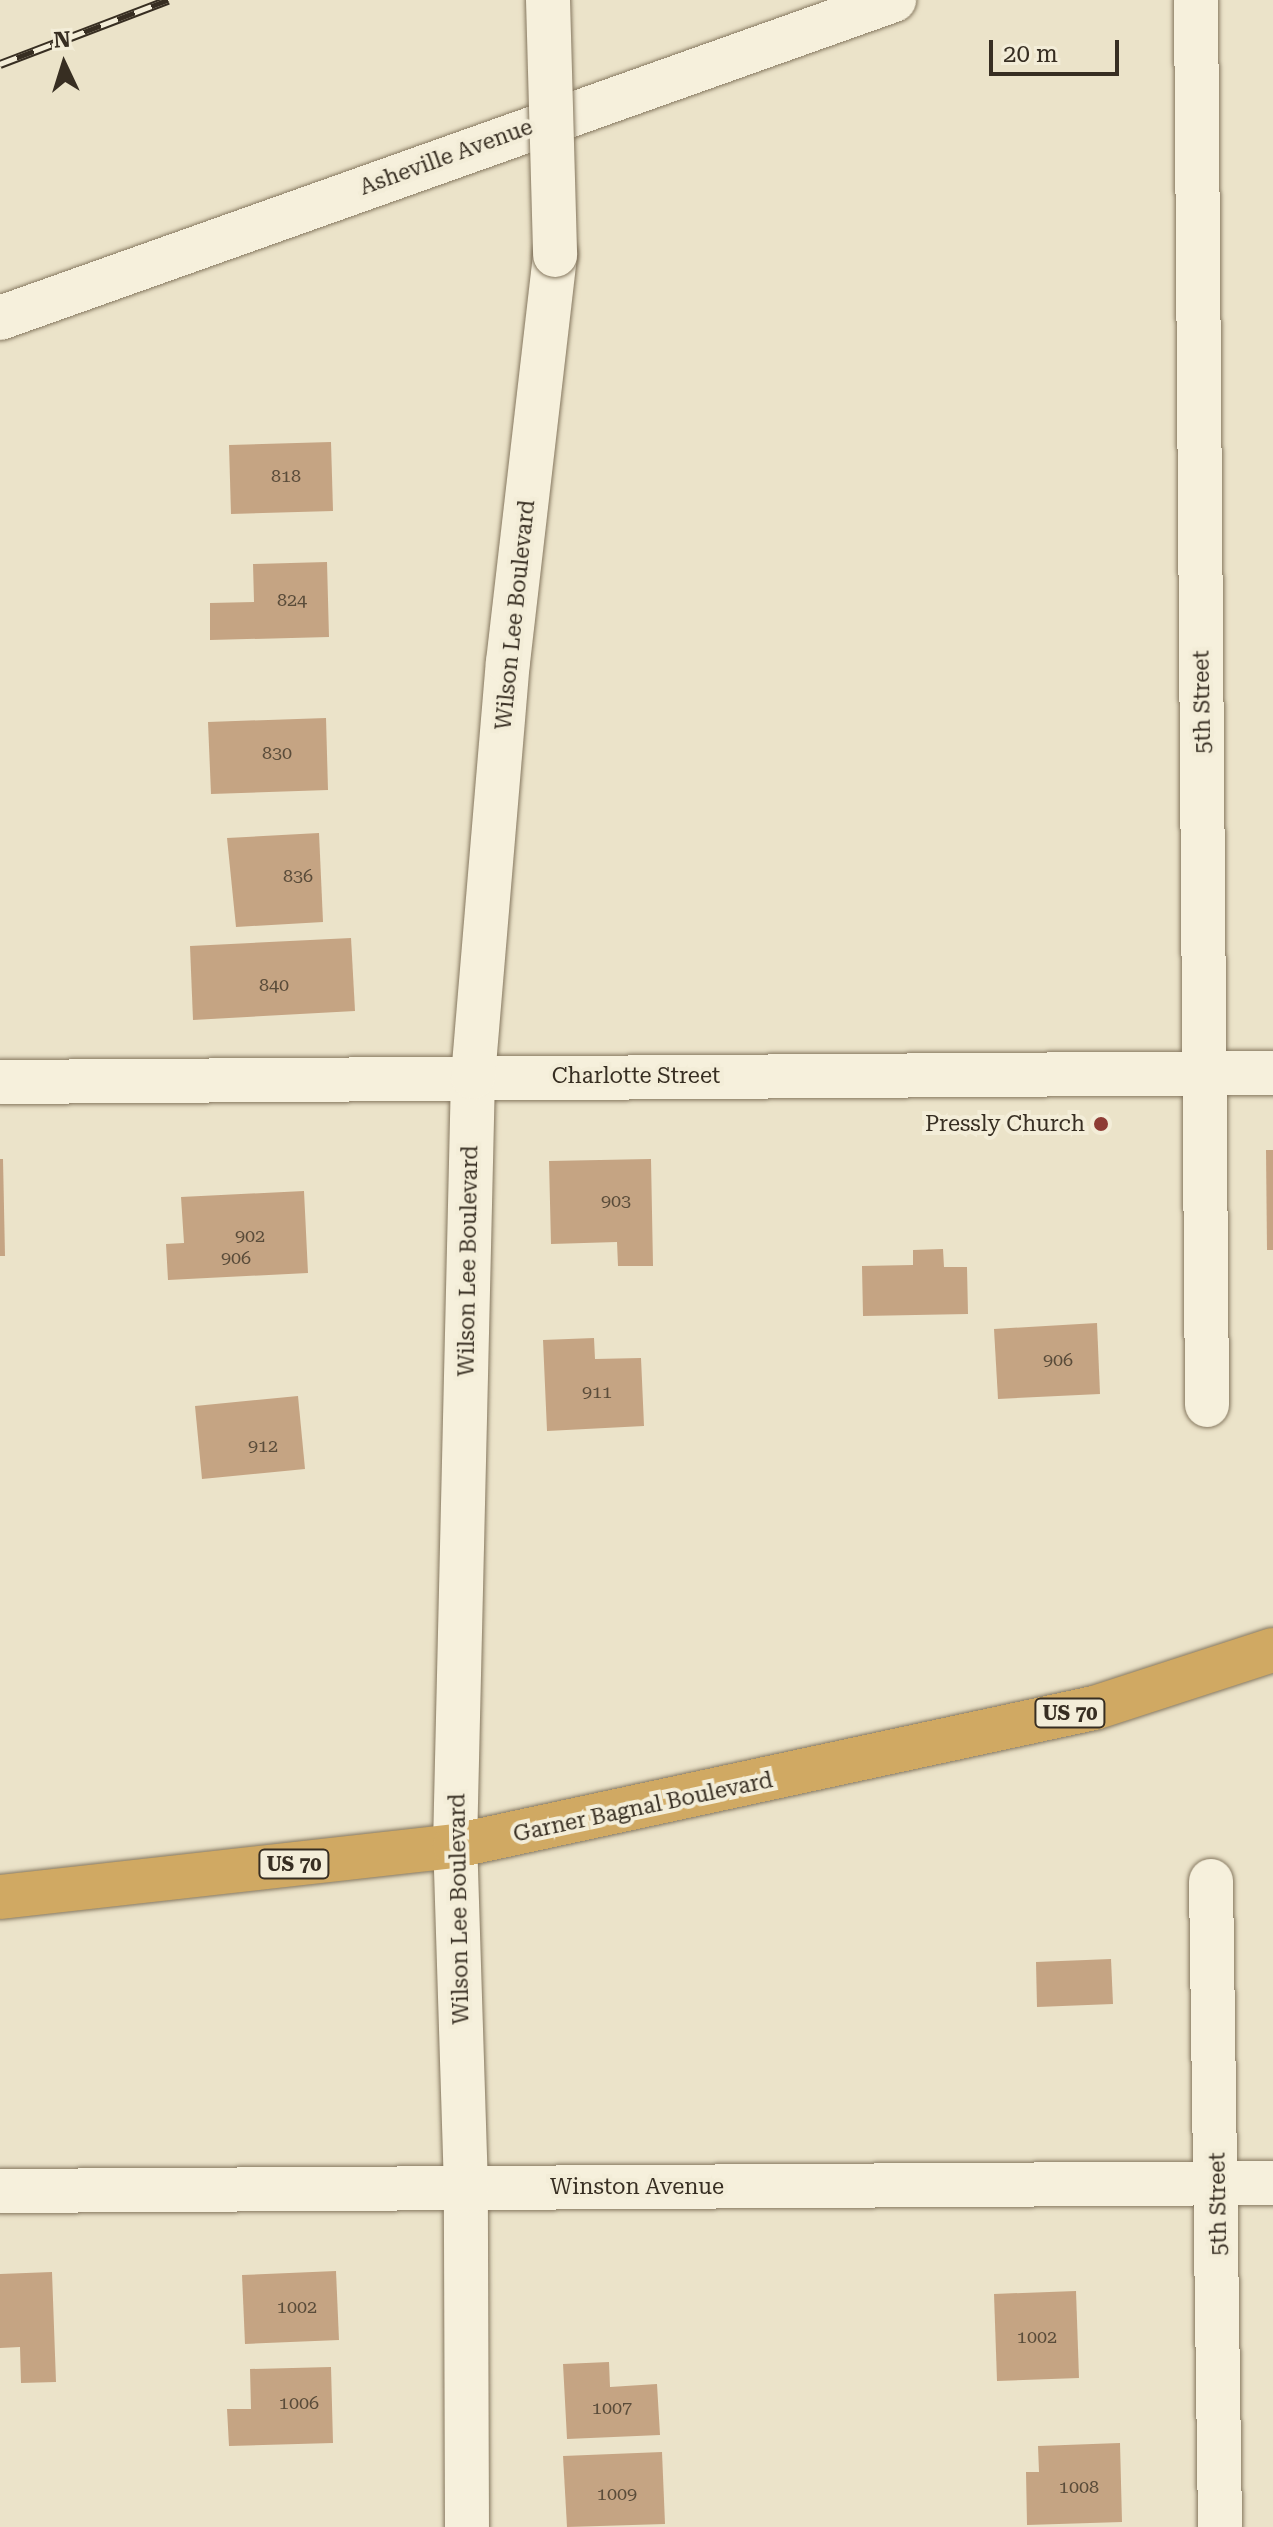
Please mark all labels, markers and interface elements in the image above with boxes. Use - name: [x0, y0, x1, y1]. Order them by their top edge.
- north arrow: [24, 24, 104, 104]
- scale bar: [993, 24, 1123, 74]
- text: N: [53, 26, 72, 53]
- text: 20 m: [1003, 40, 1058, 68]
- street label: Asheville Avenue: [356, 113, 536, 201]
- house number: 818: [271, 465, 301, 487]
- street label: Wilson Lee Boulevard: [490, 499, 540, 731]
- house number: 824: [277, 589, 307, 611]
- street label: 5th Street: [1188, 650, 1216, 754]
- house number: 830: [262, 742, 292, 764]
- house number: 836: [283, 865, 313, 887]
- house number: 840: [259, 974, 289, 996]
- street label: Charlotte Street: [552, 1063, 720, 1089]
- place label: Pressly Church: [925, 1111, 1085, 1137]
- marker: Pressly Church: [1092, 1115, 1110, 1133]
- street label: Wilson Lee Boulevard: [453, 1145, 483, 1377]
- house number: 903: [601, 1190, 631, 1212]
- house number: 902: [235, 1225, 265, 1247]
- house number: 906: [221, 1247, 251, 1269]
- house number: 906: [1043, 1349, 1073, 1371]
- house number: 911: [582, 1381, 612, 1403]
- house number: 912: [248, 1435, 278, 1457]
- road number: US 70: [1034, 1697, 1106, 1729]
- street label: Garner Bagnal Boulevard: [511, 1767, 775, 1847]
- street label: Wilson Lee Boulevard: [444, 1793, 474, 2025]
- road number: US 70: [258, 1848, 330, 1880]
- street label: 5th Street: [1204, 2152, 1232, 2256]
- street label: Winston Avenue: [550, 2174, 724, 2200]
- house number: 1002: [277, 2296, 317, 2318]
- house number: 1002: [1017, 2326, 1057, 2348]
- house number: 1006: [279, 2392, 319, 2414]
- house number: 1007: [592, 2397, 632, 2419]
- house number: 1008: [1059, 2476, 1099, 2498]
- house number: 1009: [597, 2483, 637, 2505]

